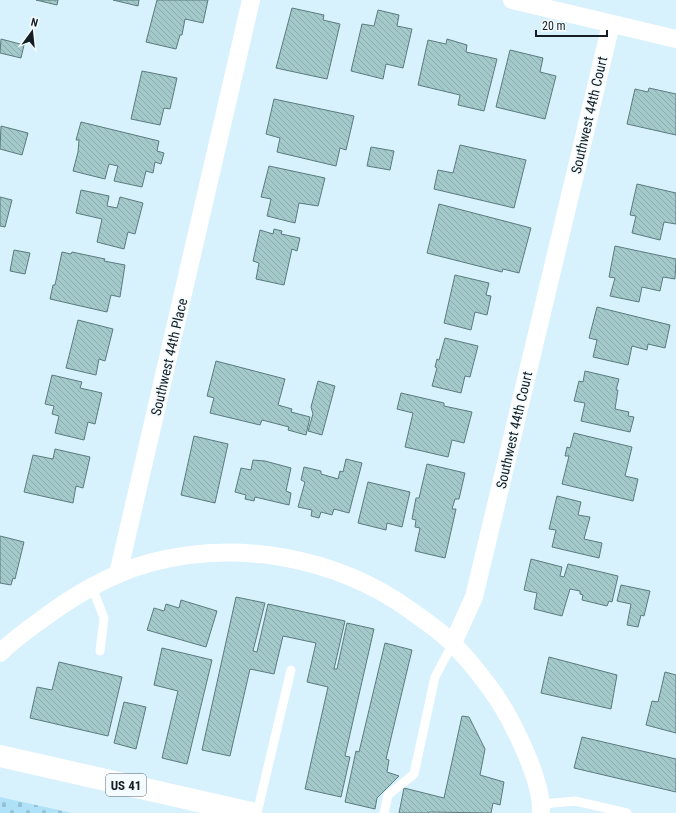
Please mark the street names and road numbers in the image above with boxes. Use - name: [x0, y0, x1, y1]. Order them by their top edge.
- street label: Southwest 44th Court: [568, 55, 610, 175]
- street label: Southwest 44th Place: [148, 296, 190, 417]
- street label: Southwest 44th Court: [493, 370, 535, 490]
- road number: US 41: [106, 774, 146, 796]

